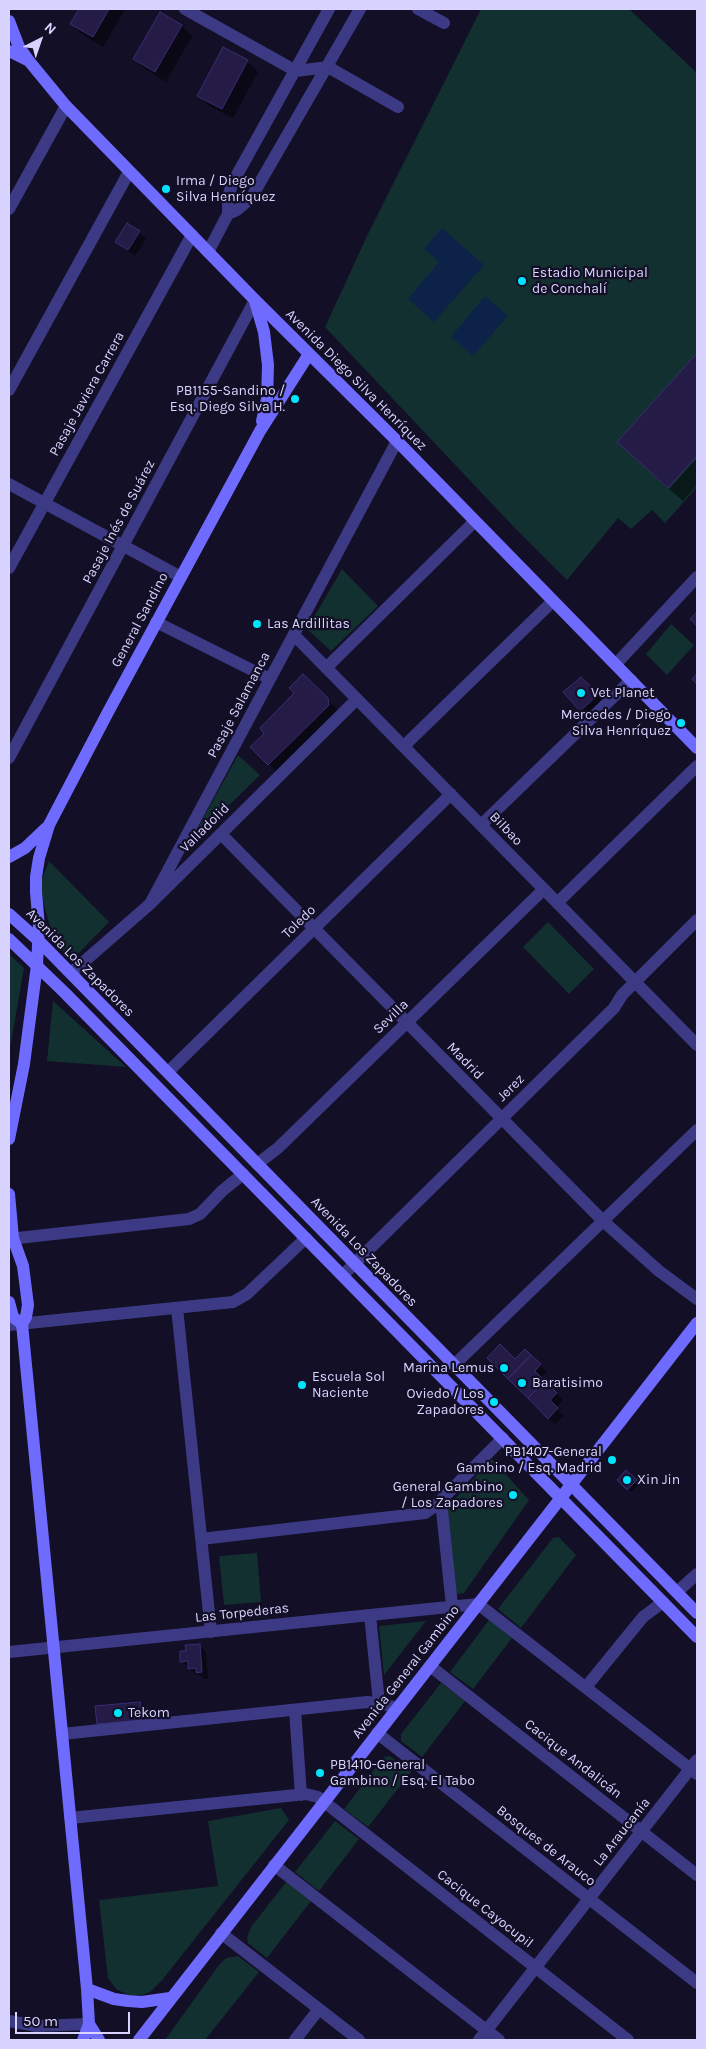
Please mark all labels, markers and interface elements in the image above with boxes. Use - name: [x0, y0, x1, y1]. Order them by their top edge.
- north arrow: [15, 15, 65, 65]
- text: N: [41, 19, 60, 38]
- place label: Irma / Diego Silva Henríquez: [176, 173, 275, 206]
- marker: Irma / Diego Silva Henríquez: [160, 183, 172, 195]
- place label: Estadio Municipal de Conchalí: [532, 265, 648, 298]
- marker: Estadio Municipal de Conchalí: [516, 275, 528, 287]
- street label: Avenida Diego Silva Henríquez: [282, 306, 430, 454]
- street label: Pasaje Javiera Carrera: [46, 329, 128, 459]
- place label: PB1155-Sandino / Esq. Diego Silva H.: [170, 383, 285, 416]
- marker: PB1155-Sandino / Esq. Diego Silva H.: [289, 393, 301, 405]
- street label: Pasaje Inés de Suárez: [79, 457, 159, 587]
- street label: General Sandino: [108, 570, 172, 670]
- place label: Las Ardillitas: [267, 616, 350, 632]
- marker: Las Ardillitas: [251, 618, 263, 630]
- street label: Pasaje Salamanca: [204, 649, 274, 761]
- place label: Vet Planet: [591, 685, 654, 701]
- marker: Vet Planet: [575, 687, 587, 699]
- place label: Mercedes / Diego Silva Henríquez: [561, 707, 671, 740]
- marker: Mercedes / Diego Silva Henríquez: [675, 717, 687, 729]
- street label: Valladolid: [177, 800, 233, 856]
- street label: Bilbao: [486, 809, 526, 849]
- street label: Toledo: [279, 902, 319, 942]
- street label: Avenida Los Zapadores: [22, 905, 138, 1021]
- street label: Sevilla: [370, 996, 412, 1038]
- street label: Madrid: [443, 1039, 487, 1083]
- street label: Jerez: [494, 1071, 528, 1105]
- street label: Avenida Los Zapadores: [307, 1194, 421, 1310]
- place label: Marina Lemus: [403, 1360, 494, 1376]
- marker: Marina Lemus: [498, 1362, 510, 1374]
- place label: Escuela Sol Naciente: [312, 1369, 385, 1401]
- place label: Baratisimo: [532, 1375, 603, 1391]
- marker: Baratisimo: [516, 1377, 528, 1389]
- marker: Escuela Sol Naciente: [296, 1379, 308, 1391]
- place label: Oviedo / Los Zapadores: [406, 1386, 484, 1418]
- marker: Oviedo / Los Zapadores: [488, 1396, 500, 1408]
- place label: PB1407-General Gambino / Esq. Madrid: [456, 1444, 602, 1476]
- marker: PB1407-General Gambino / Esq. Madrid: [606, 1454, 618, 1466]
- place label: Xin Jin: [637, 1472, 680, 1488]
- marker: Xin Jin: [621, 1474, 633, 1486]
- place label: General Gambino / Los Zapadores: [393, 1479, 503, 1511]
- marker: General Gambino / Los Zapadores: [507, 1489, 519, 1501]
- street label: Las Torpederas: [194, 1600, 290, 1626]
- street label: Avenida General Gambino: [349, 1602, 463, 1742]
- place label: Tekom: [128, 1705, 170, 1721]
- marker: Tekom: [112, 1707, 124, 1719]
- street label: Cacique Andalicán: [521, 1716, 625, 1802]
- place label: PB1410-General Gambino / Esq. El Tabo: [330, 1757, 475, 1790]
- marker: PB1410-General Gambino / Esq. El Tabo: [314, 1767, 326, 1779]
- street label: La Araucanía: [590, 1794, 654, 1870]
- street label: Bosques de Arauco: [493, 1802, 599, 1890]
- street label: Cacique Cayocupil: [434, 1866, 536, 1952]
- scale bar: [18, 2002, 132, 2034]
- text: 50 m: [23, 2012, 58, 2030]

